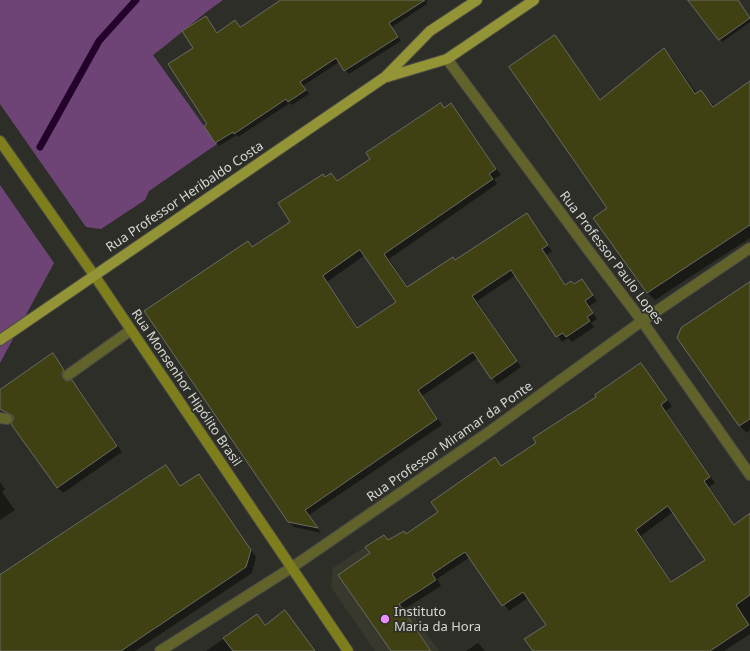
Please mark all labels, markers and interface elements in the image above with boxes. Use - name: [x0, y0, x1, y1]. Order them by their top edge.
- street label: Rua Professor Heribaldo Costa: [103, 138, 267, 256]
- street label: Rua Professor Paulo Lopes: [556, 188, 666, 328]
- street label: Rua Monsenhor Hipólito Brasil: [128, 307, 244, 469]
- street label: Rua Professor Miramar da Ponte: [364, 379, 536, 505]
- place label: Instituto Maria da Hora: [394, 604, 481, 635]
- marker: Instituto Maria da Hora: [379, 613, 391, 625]

